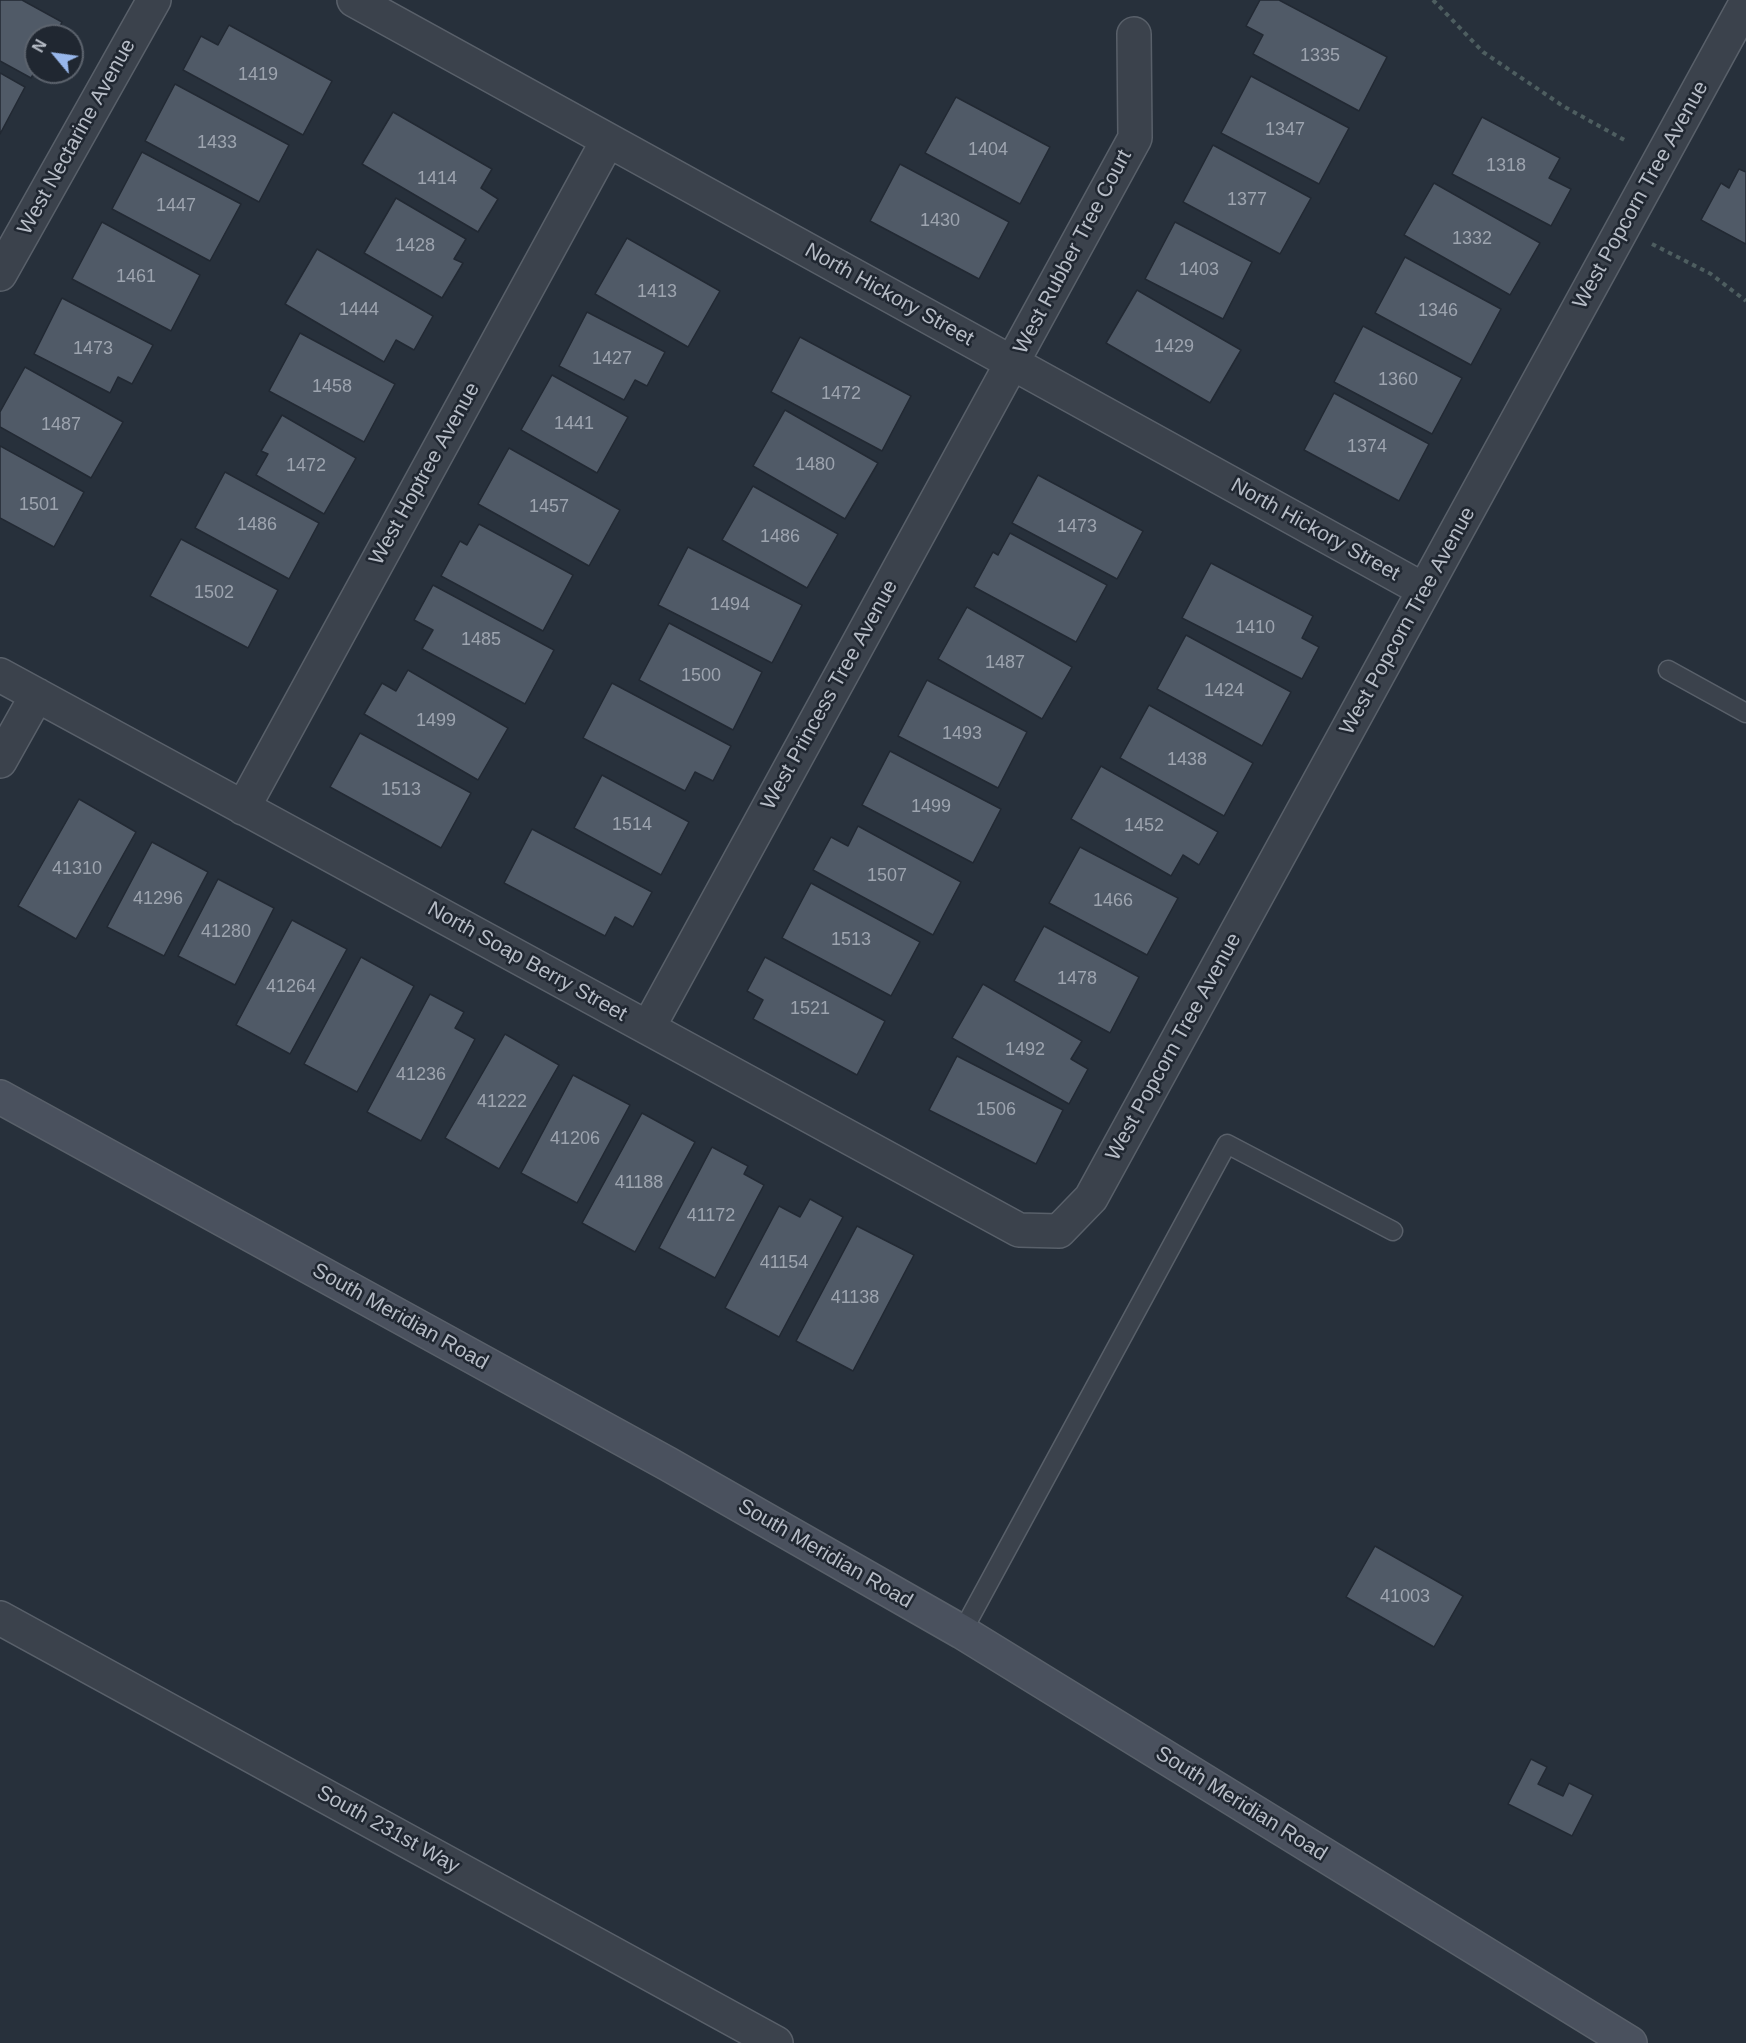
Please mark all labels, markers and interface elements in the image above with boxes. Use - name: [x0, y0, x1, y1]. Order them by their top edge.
- north arrow: [24, 24, 84, 84]
- street label: West Nectarine Avenue: [13, 35, 141, 239]
- house number: 1335: [1300, 45, 1340, 67]
- house number: 1419: [238, 64, 278, 86]
- street label: West Popcorn Tree Avenue: [1568, 77, 1714, 313]
- house number: 1347: [1265, 119, 1305, 141]
- house number: 1433: [197, 132, 237, 154]
- house number: 1404: [968, 139, 1008, 161]
- street label: West Rubber Tree Court: [1008, 146, 1138, 358]
- house number: 1318: [1486, 155, 1526, 177]
- house number: 1414: [417, 168, 457, 190]
- house number: 1377: [1227, 189, 1267, 211]
- house number: 1447: [156, 195, 196, 217]
- house number: 1430: [920, 210, 960, 232]
- house number: 1332: [1452, 228, 1492, 250]
- house number: 1428: [395, 235, 435, 257]
- street label: North Hickory Street: [800, 238, 978, 352]
- house number: 1403: [1179, 259, 1219, 281]
- house number: 1461: [116, 266, 156, 288]
- house number: 1413: [637, 281, 677, 303]
- house number: 1444: [339, 299, 379, 321]
- house number: 1346: [1418, 300, 1458, 322]
- house number: 1429: [1154, 336, 1194, 358]
- house number: 1473: [73, 338, 113, 360]
- house number: 1427: [592, 348, 632, 370]
- house number: 1360: [1378, 369, 1418, 391]
- house number: 1458: [312, 376, 352, 398]
- street label: West Hoptree Avenue: [364, 378, 486, 570]
- house number: 1472: [821, 383, 861, 405]
- house number: 1441: [554, 413, 594, 435]
- house number: 1487: [41, 414, 81, 436]
- house number: 1374: [1347, 436, 1387, 458]
- house number: 1480: [795, 454, 835, 476]
- house number: 1472: [286, 455, 326, 477]
- street label: North Hickory Street: [1226, 473, 1404, 587]
- house number: 1501: [19, 494, 59, 516]
- house number: 1457: [529, 496, 569, 518]
- street label: West Popcorn Tree Avenue: [1335, 503, 1481, 739]
- house number: 1486: [237, 514, 277, 536]
- house number: 1473: [1057, 516, 1097, 538]
- house number: 1486: [760, 526, 800, 548]
- street label: West Princess Tree Avenue: [756, 576, 904, 814]
- house number: 1502: [194, 582, 234, 604]
- house number: 1494: [710, 594, 750, 616]
- house number: 1410: [1235, 617, 1275, 639]
- house number: 1485: [461, 629, 501, 651]
- house number: 1487: [985, 652, 1025, 674]
- house number: 1500: [681, 665, 721, 687]
- house number: 1424: [1204, 680, 1244, 702]
- house number: 1499: [416, 710, 456, 732]
- house number: 1493: [942, 723, 982, 745]
- house number: 1438: [1167, 749, 1207, 771]
- house number: 1513: [381, 779, 421, 801]
- house number: 1499: [911, 796, 951, 818]
- house number: 1514: [612, 814, 652, 836]
- house number: 1452: [1124, 815, 1164, 837]
- house number: 41310: [52, 858, 102, 880]
- house number: 1507: [867, 865, 907, 887]
- house number: 41296: [133, 888, 183, 910]
- house number: 1466: [1093, 890, 1133, 912]
- street label: North Soap Berry Street: [423, 897, 631, 1027]
- house number: 41280: [201, 921, 251, 943]
- house number: 1513: [831, 929, 871, 951]
- street label: West Popcorn Tree Avenue: [1101, 929, 1247, 1165]
- house number: 1478: [1057, 968, 1097, 990]
- house number: 41264: [266, 976, 316, 998]
- house number: 1521: [790, 998, 830, 1020]
- house number: 1492: [1005, 1039, 1045, 1061]
- house number: 41236: [396, 1064, 446, 1086]
- house number: 41222: [477, 1091, 527, 1113]
- house number: 1506: [976, 1099, 1016, 1121]
- house number: 41206: [550, 1128, 600, 1150]
- house number: 41188: [615, 1172, 663, 1194]
- house number: 41172: [687, 1205, 735, 1227]
- house number: 41154: [760, 1252, 808, 1274]
- street label: South Meridian Road: [308, 1258, 492, 1376]
- house number: 41138: [831, 1287, 879, 1309]
- street label: South Meridian Road: [733, 1494, 917, 1614]
- house number: 41003: [1380, 1586, 1430, 1608]
- street label: South Meridian Road: [1151, 1741, 1331, 1867]
- street label: South 231st Way: [312, 1780, 464, 1880]

